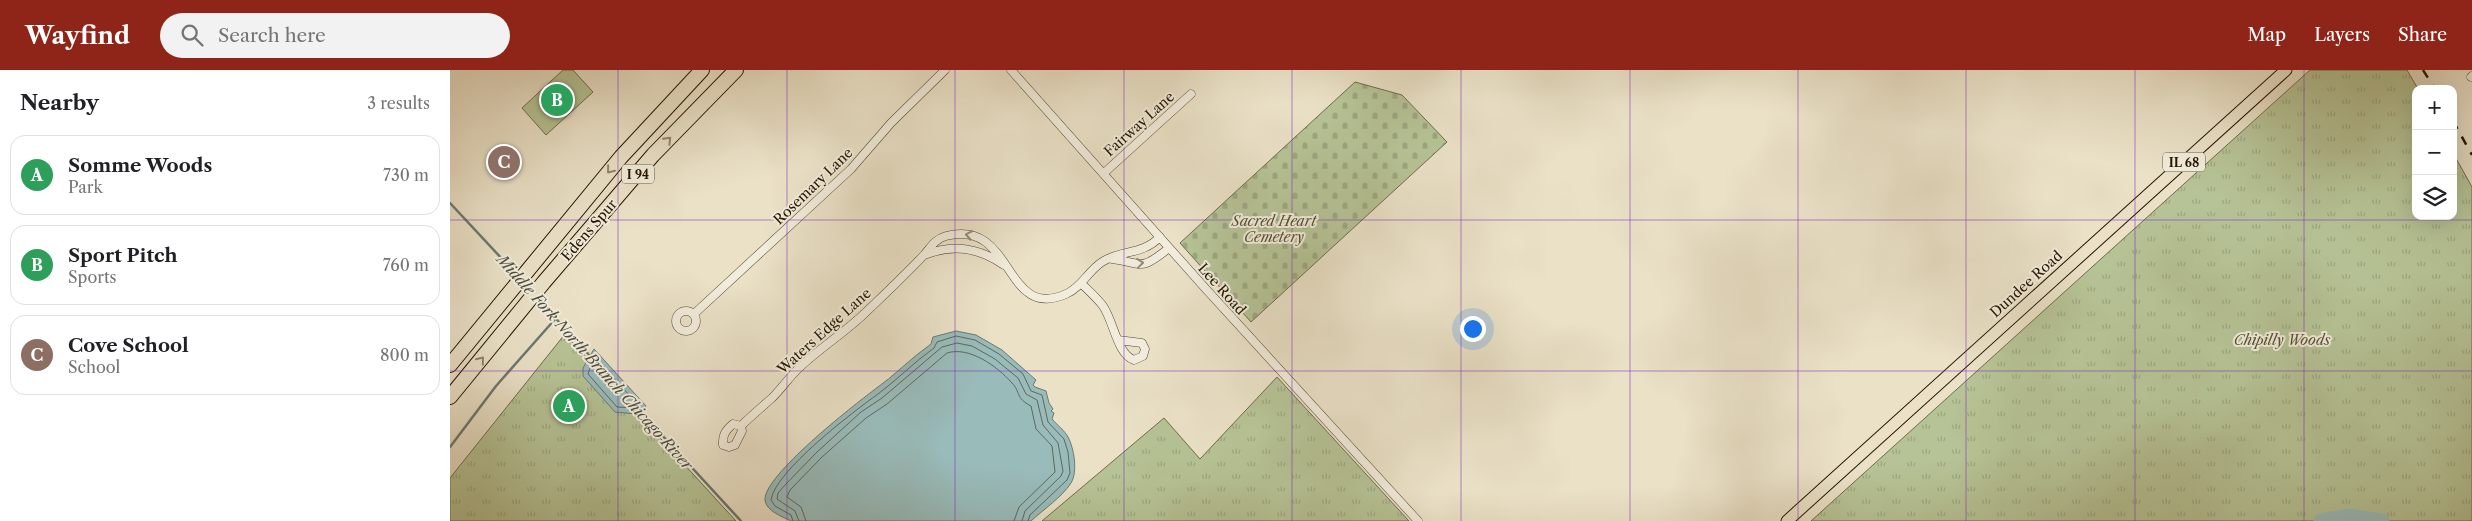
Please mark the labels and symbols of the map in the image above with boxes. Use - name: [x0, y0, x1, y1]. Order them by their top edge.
- pin: B: [541, 81, 573, 119]
- street label: Fairway Lane: [1100, 88, 1178, 160]
- one-way arrow: [663, 137, 672, 146]
- pin: C: [488, 143, 520, 181]
- street label: Rosemary Lane: [770, 144, 856, 228]
- road number: IL 68: [2163, 152, 2205, 171]
- one-way arrow: [606, 165, 615, 174]
- road number: I 94: [622, 165, 654, 184]
- street label: Edens Spur: [557, 195, 621, 265]
- park label: Sacred Heart Cemetery: [1231, 212, 1317, 246]
- one-way arrow: [964, 231, 973, 241]
- street label: Dundee Road: [1986, 246, 2066, 321]
- water label: Middle Fork North Branch Chicago River: [492, 249, 698, 475]
- one-way arrow: [1136, 258, 1144, 269]
- street label: Lee Road: [1194, 259, 1250, 319]
- street label: Waters Edge Lane: [773, 284, 875, 379]
- your location: [1460, 316, 1486, 342]
- park label: Chipilly Woods: [2234, 331, 2331, 349]
- one-way arrow: [475, 356, 484, 365]
- pin: A: [553, 387, 585, 425]

